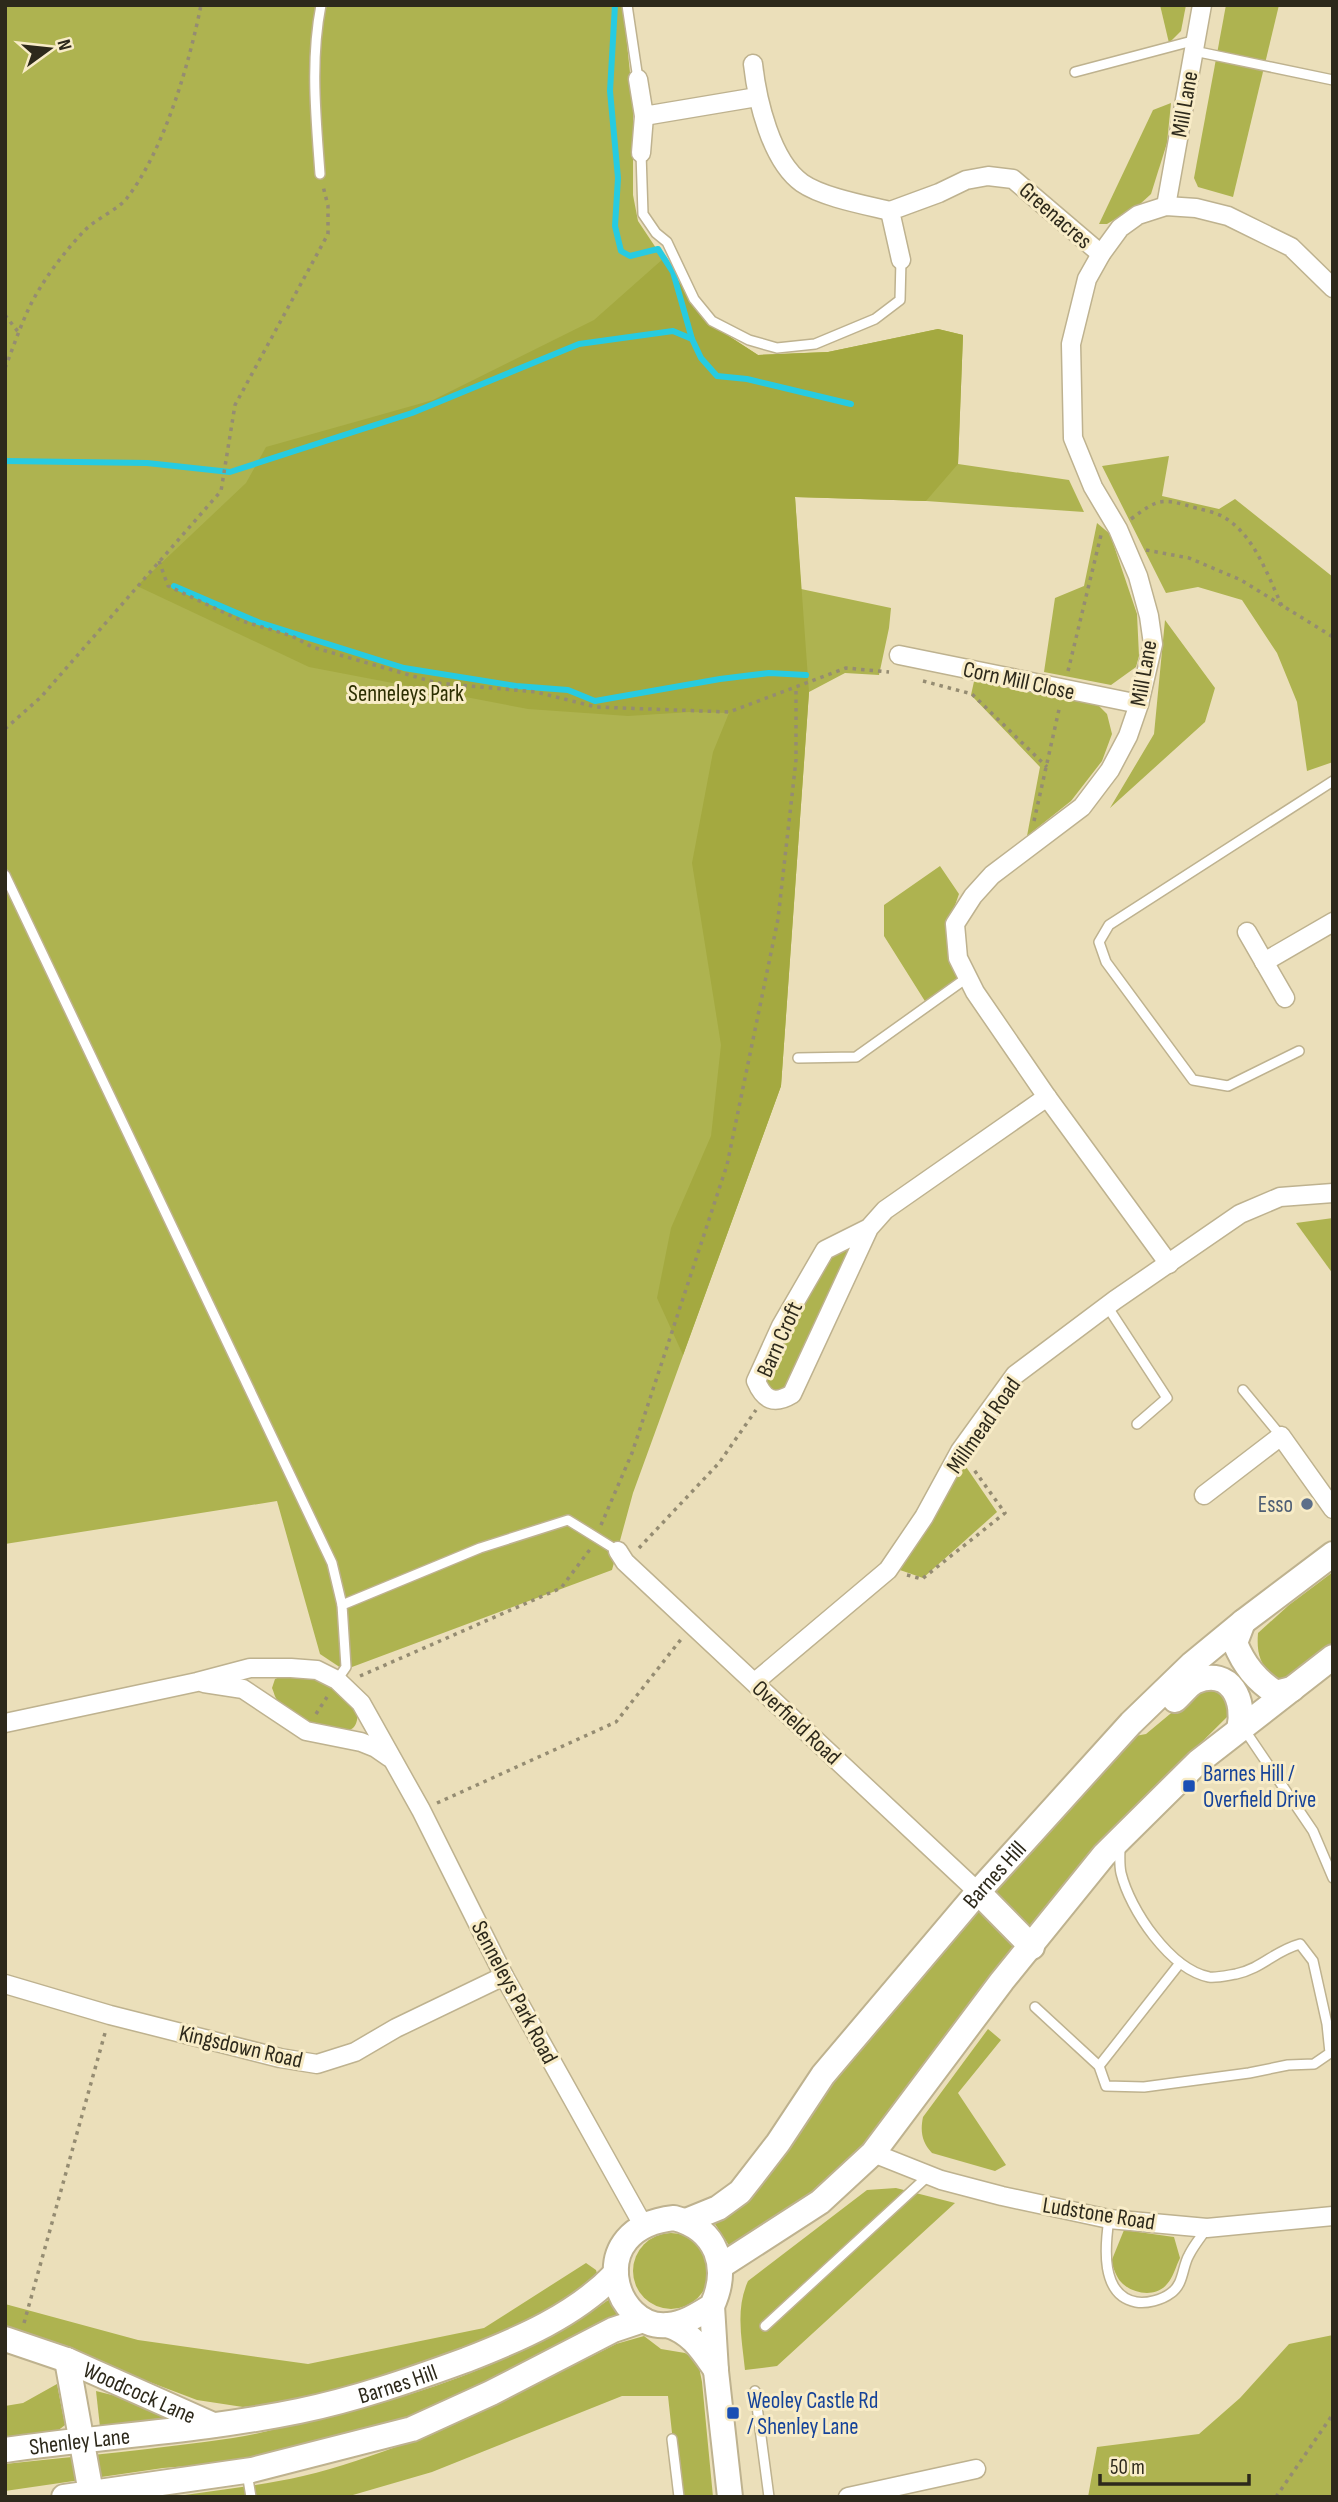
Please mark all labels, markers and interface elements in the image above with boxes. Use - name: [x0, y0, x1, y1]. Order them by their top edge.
- north arrow: [14, 14, 84, 84]
- text: N: [52, 37, 76, 53]
- street label: Mill Lane: [1165, 69, 1205, 139]
- street label: Greenacres: [1013, 176, 1098, 255]
- street label: Mill Lane: [1124, 638, 1164, 708]
- street label: Corn Mill Close: [961, 656, 1077, 706]
- park label: Senneleys Park: [348, 680, 464, 708]
- street label: Barn Croft: [751, 1297, 809, 1382]
- street label: Millmead Road: [941, 1372, 1027, 1479]
- place label: Esso: [1258, 1491, 1293, 1519]
- marker: Esso: [1299, 1496, 1315, 1512]
- street label: Overfield Road: [746, 1675, 847, 1771]
- place label: Barnes Hill / Overfield Drive: [1203, 1760, 1316, 1814]
- marker: Barnes Hill / Overfield Drive: [1181, 1778, 1197, 1794]
- street label: Barnes Hill: [957, 1835, 1032, 1915]
- street label: Senneleys Park Road: [465, 1916, 564, 2069]
- street label: Kingsdown Road: [176, 2019, 305, 2075]
- street label: Ludstone Road: [1041, 2191, 1157, 2237]
- street label: Woodcock Lane: [79, 2356, 200, 2430]
- street label: Barnes Hill: [355, 2359, 441, 2410]
- place label: Weoley Castle Rd / Shenley Lane: [747, 2387, 878, 2441]
- marker: Weoley Castle Rd / Shenley Lane: [725, 2405, 741, 2421]
- street label: Shenley Lane: [28, 2422, 131, 2462]
- scale bar: [1100, 2442, 1249, 2486]
- text: 50 m: [1110, 2455, 1145, 2480]

